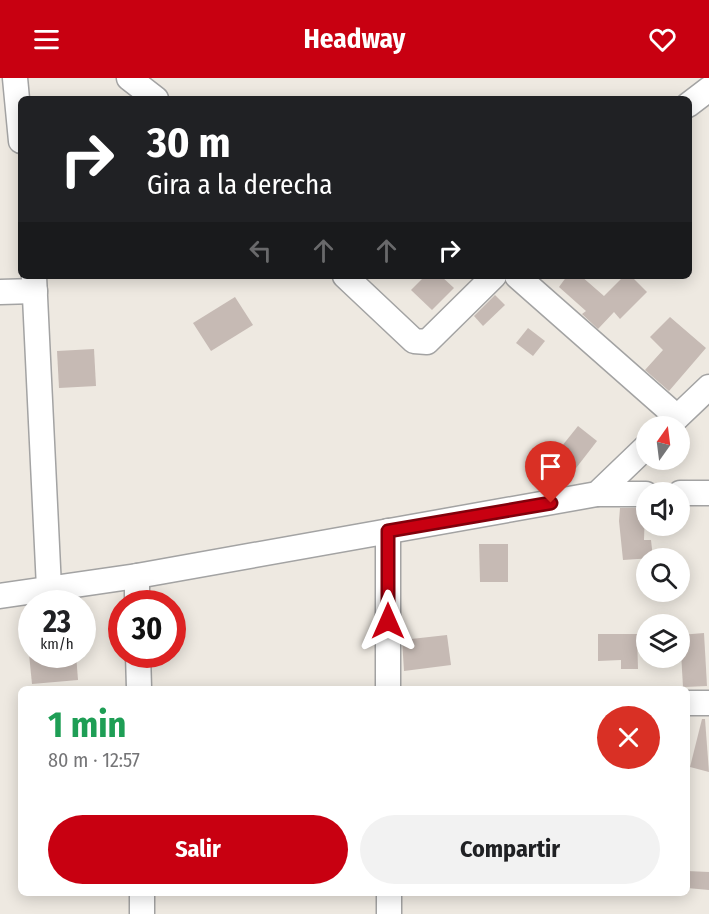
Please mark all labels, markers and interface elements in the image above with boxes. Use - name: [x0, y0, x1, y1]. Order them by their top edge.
- icon: menu: [30, 23, 63, 56]
- text: Headway: [304, 23, 405, 55]
- icon: heart: [646, 23, 679, 56]
- text: 30 m: [147, 118, 231, 168]
- icon: right: [48, 120, 126, 198]
- text: Gira a la derecha: [147, 169, 332, 201]
- icon: left: [244, 234, 277, 267]
- icon: ahead: [307, 234, 340, 267]
- icon: ahead: [370, 234, 403, 267]
- icon: right: [433, 234, 466, 267]
- north arrow: [636, 416, 690, 470]
- map controls: [636, 416, 690, 668]
- pin: [525, 441, 576, 503]
- icon: arrive: [534, 450, 567, 483]
- button: sound: [636, 482, 690, 536]
- button: search: [636, 548, 690, 602]
- position arrow: [356, 589, 420, 653]
- speed limit sign: 30: [108, 590, 186, 668]
- text: 23: [43, 604, 71, 640]
- button: layers: [636, 614, 690, 668]
- text: km/h: [40, 635, 74, 653]
- text: 1 min: [48, 703, 126, 747]
- button: close: [597, 706, 660, 769]
- text: 80 m · 12:57: [48, 748, 140, 772]
- button: Salir: [48, 815, 348, 884]
- button: Compartir: [360, 815, 660, 884]

